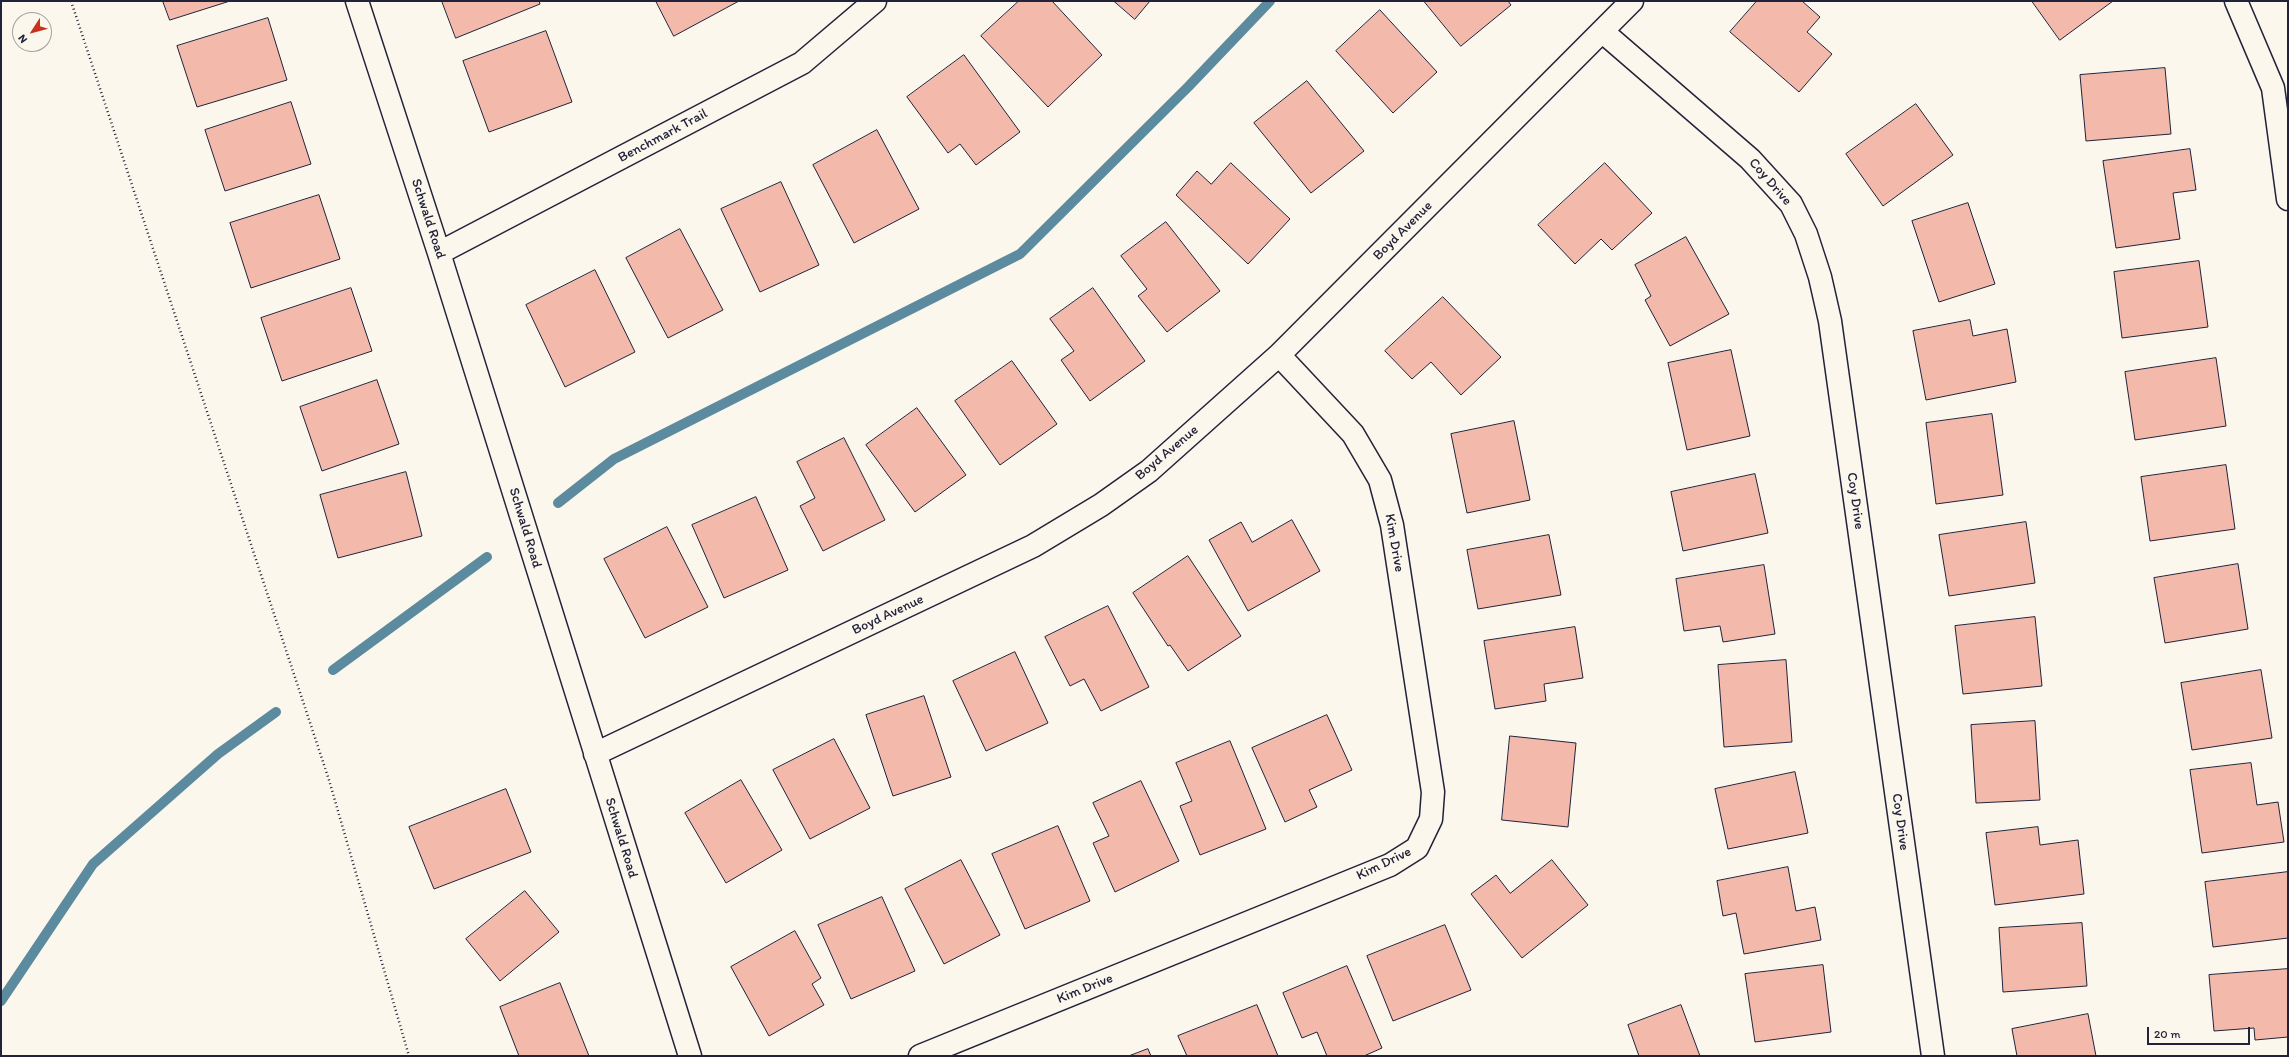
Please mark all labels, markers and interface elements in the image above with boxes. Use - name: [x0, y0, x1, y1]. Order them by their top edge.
- north arrow: [12, 12, 52, 52]
- text: N: [15, 32, 30, 46]
- street label: Benchmark Trail: [615, 105, 711, 167]
- street label: Coy Drive: [1745, 155, 1795, 209]
- street label: Schwald Road: [407, 177, 449, 261]
- street label: Boyd Avenue: [1370, 198, 1436, 264]
- street label: Boyd Avenue: [1132, 422, 1202, 484]
- street label: Coy Drive: [1843, 471, 1867, 531]
- street label: Schwald Road: [505, 486, 545, 570]
- street label: Kim Drive: [1381, 512, 1407, 574]
- street label: Boyd Avenue: [849, 591, 927, 639]
- street label: Coy Drive: [1888, 792, 1912, 852]
- street label: Schwald Road: [601, 796, 641, 880]
- street label: Kim Drive: [1354, 844, 1414, 884]
- street label: Kim Drive: [1055, 970, 1115, 1008]
- scale bar: [2149, 1019, 2252, 1045]
- text: 20 m: [2154, 1027, 2181, 1041]

